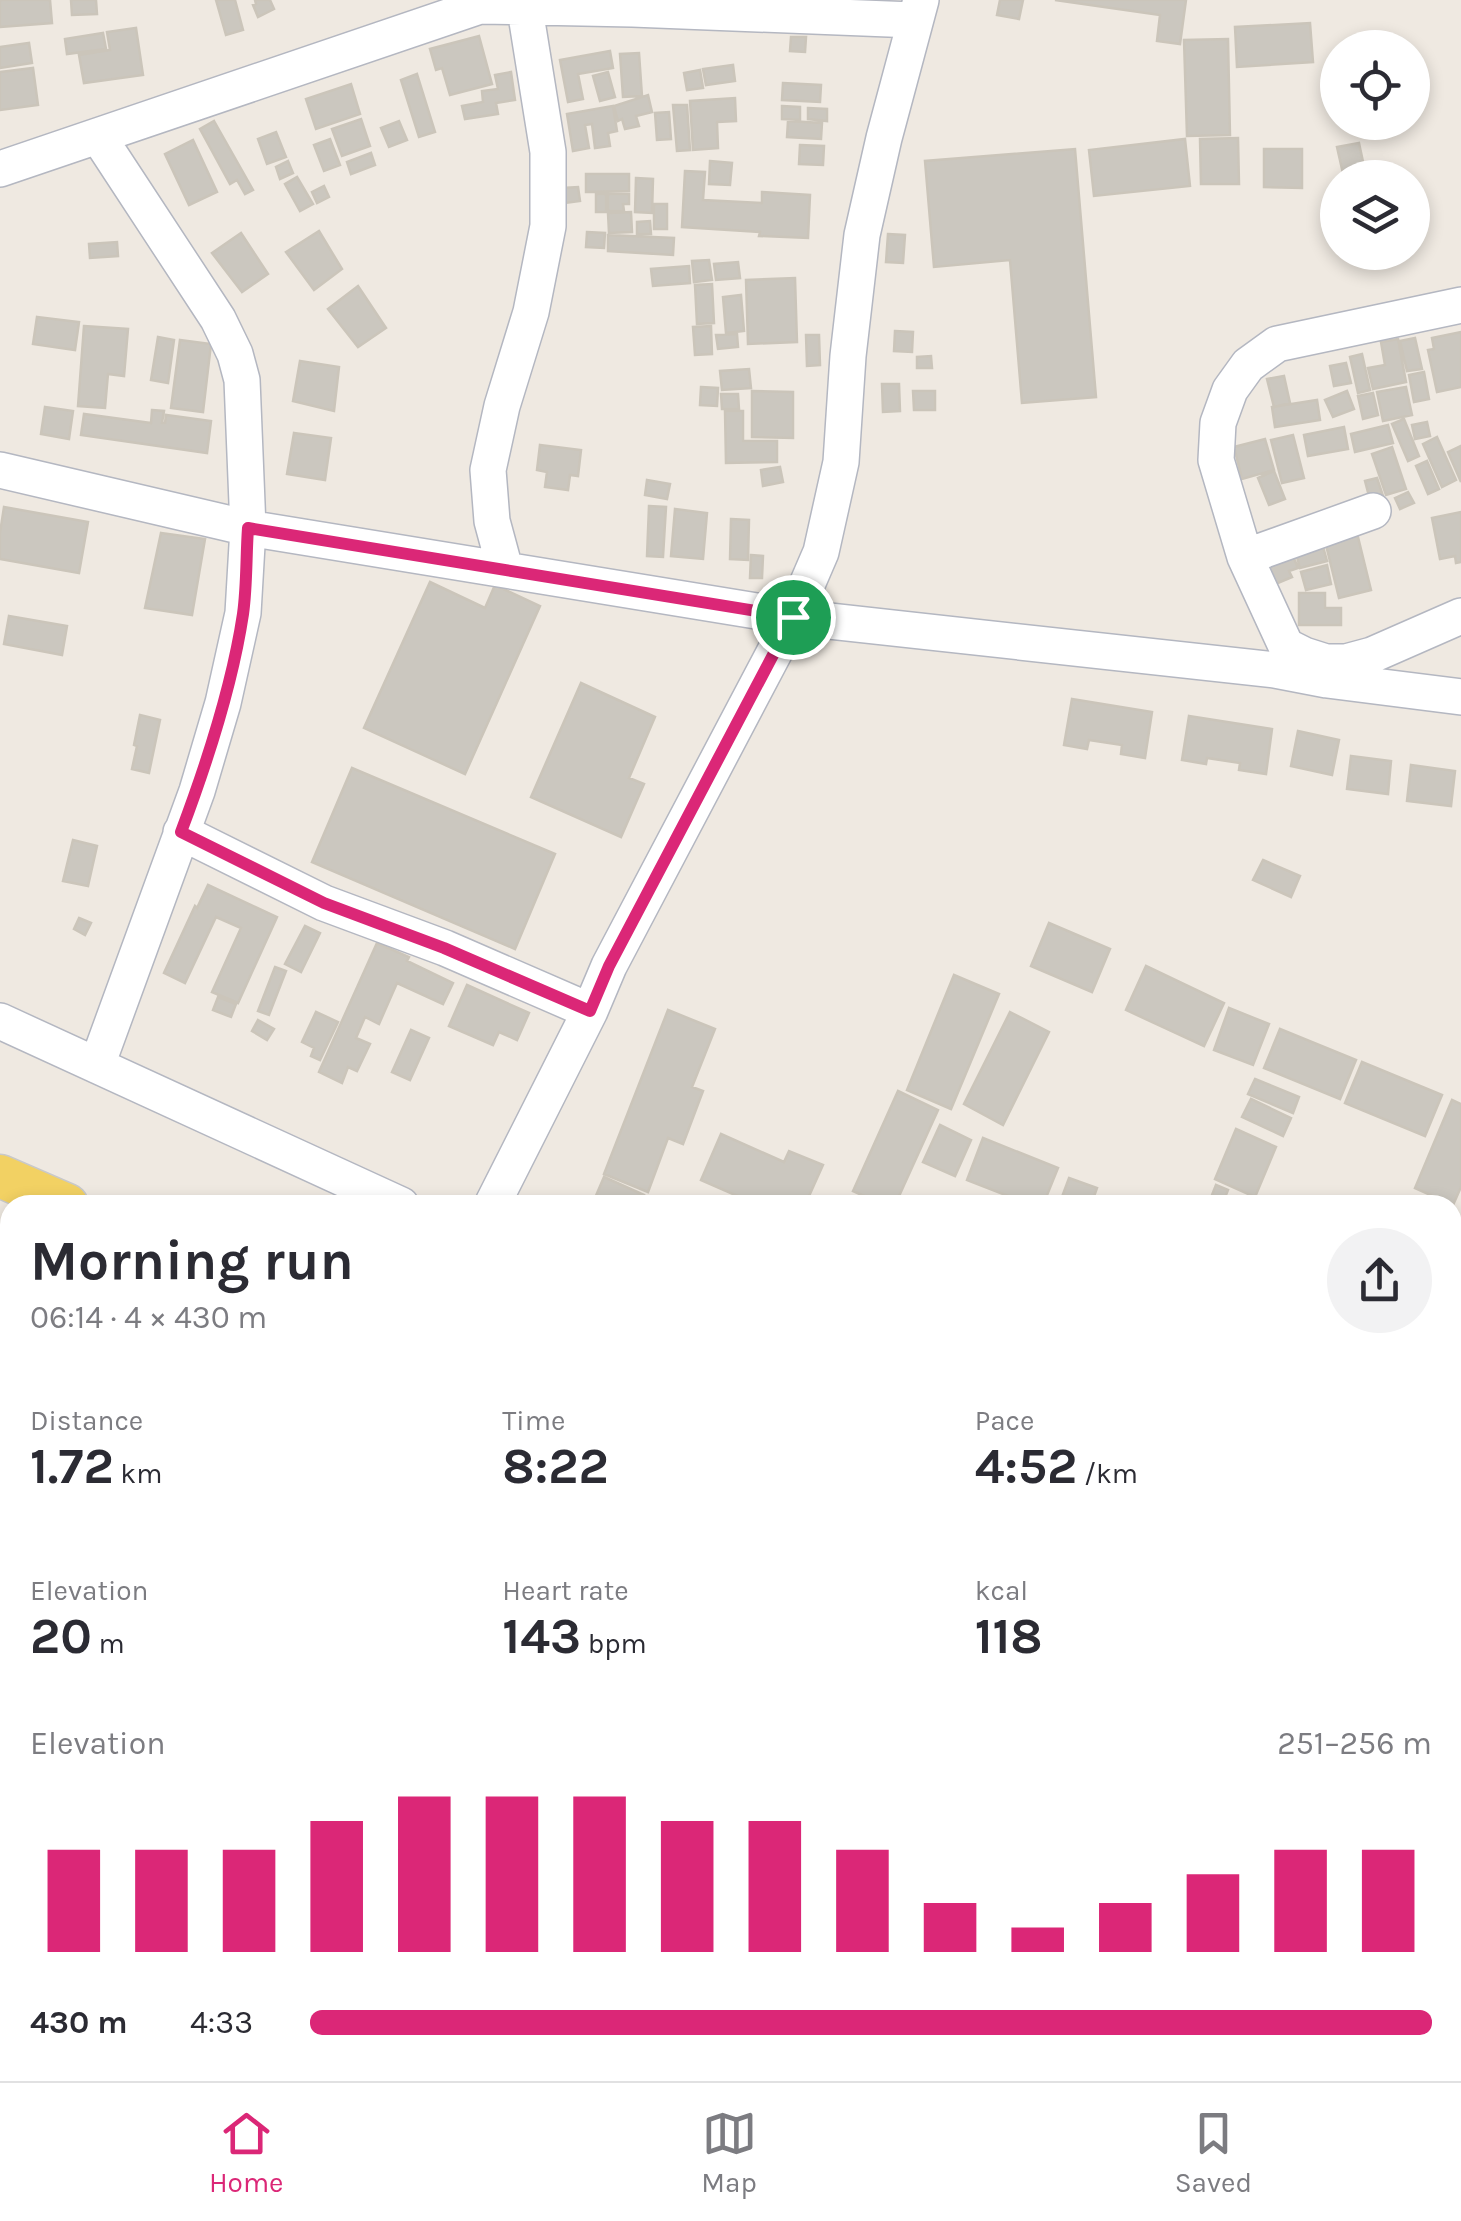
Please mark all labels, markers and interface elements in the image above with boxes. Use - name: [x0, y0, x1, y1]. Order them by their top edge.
- map controls: [1320, 30, 1430, 270]
- button: locate: [1320, 30, 1430, 140]
- button: layers: [1320, 160, 1430, 270]
- pin: [751, 575, 836, 660]
- icon: arrive: [766, 590, 821, 645]
- button: share: [1327, 1228, 1432, 1333]
- text: Morning run: [30, 1229, 354, 1293]
- text: 06:14 · 4 × 430 m: [30, 1299, 267, 1336]
- text: Distance: [30, 1404, 143, 1437]
- text: Time: [502, 1404, 565, 1437]
- text: Pace: [975, 1404, 1034, 1437]
- text: 1.72: [30, 1437, 114, 1496]
- text: 8:22: [502, 1437, 609, 1496]
- text: 4:52: [975, 1437, 1077, 1496]
- text: km: [114, 1457, 162, 1490]
- text: /km: [1077, 1457, 1138, 1490]
- text: Elevation: [30, 1574, 149, 1607]
- text: Heart rate: [502, 1574, 629, 1607]
- text: kcal: [975, 1574, 1028, 1607]
- text: 20: [30, 1607, 92, 1666]
- text: 143: [502, 1607, 581, 1666]
- text: 118: [975, 1607, 1043, 1666]
- text: m: [92, 1627, 125, 1660]
- text: bpm: [581, 1627, 647, 1660]
- text: Elevation: [30, 1725, 165, 1762]
- text: 251–256 m: [1277, 1725, 1432, 1762]
- text: 430 m: [30, 2004, 128, 2041]
- text: 4:33: [190, 2004, 253, 2041]
- tab: Home: [209, 2106, 284, 2199]
- tab: Map: [701, 2106, 757, 2199]
- tab: Saved: [1175, 2106, 1252, 2199]

